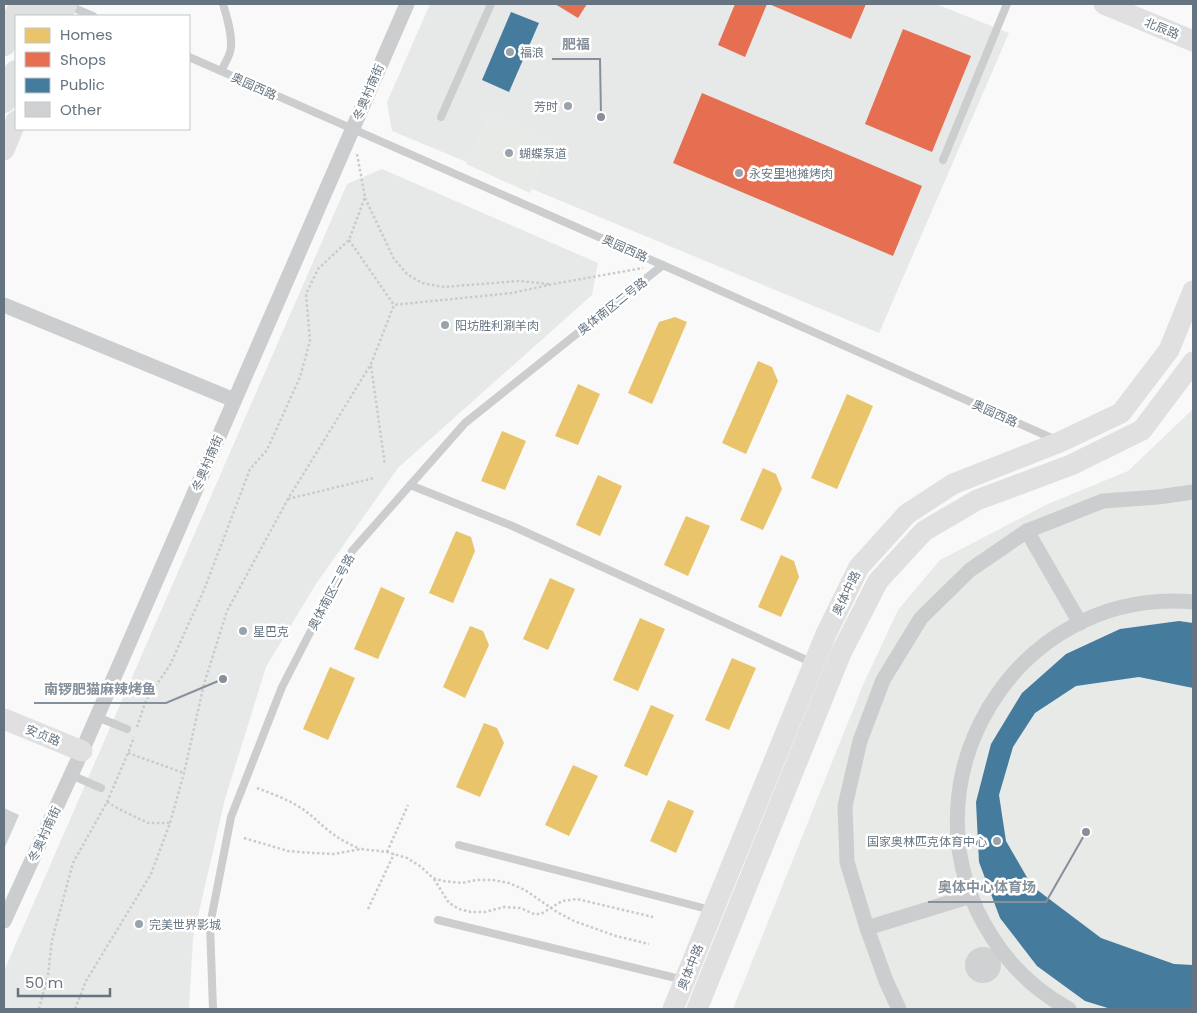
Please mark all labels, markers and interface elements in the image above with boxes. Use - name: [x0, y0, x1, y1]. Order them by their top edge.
- street label: 北辰路: [1142, 13, 1182, 43]
- legend: [15, 15, 190, 130]
- text: Homes: [60, 24, 113, 45]
- callout: 肥福: [552, 30, 600, 59]
- text: 肥福: [562, 34, 590, 54]
- place label: 福浪: [520, 44, 544, 61]
- marker: 福浪: [504, 46, 516, 58]
- text: Shops: [60, 49, 106, 70]
- street label: 冬奥村南街: [348, 61, 388, 123]
- street label: 奥园西路: [229, 68, 279, 104]
- text: Public: [60, 74, 105, 95]
- place label: 芳时: [534, 98, 558, 115]
- text: Other: [60, 99, 102, 120]
- marker: 芳时: [562, 100, 574, 112]
- place label: 蝴蝶泵道: [519, 145, 567, 162]
- marker: 蝴蝶泵道: [503, 147, 515, 159]
- place label: 永安里地摊烤肉: [749, 165, 833, 182]
- marker: 永安里地摊烤肉: [733, 167, 745, 179]
- street label: 奥园西路: [600, 230, 650, 266]
- street label: 奥体南区二号路: [574, 273, 650, 339]
- place label: 阳坊胜利涮羊肉: [455, 317, 539, 334]
- marker: 阳坊胜利涮羊肉: [439, 319, 451, 331]
- street label: 奥园西路: [970, 395, 1020, 431]
- street label: 冬奥村南街: [187, 432, 227, 494]
- street label: 奥体南区二号路: [304, 551, 358, 633]
- street label: 奥体中路: [828, 568, 864, 618]
- place label: 星巴克: [253, 623, 289, 640]
- marker: 星巴克: [237, 625, 249, 637]
- callout: 南锣肥猫麻辣烤鱼: [34, 674, 166, 703]
- text: 南锣肥猫麻辣烤鱼: [44, 679, 156, 699]
- street label: 安贞路: [23, 720, 63, 750]
- street label: 冬奥村南街: [24, 803, 64, 865]
- place label: 国家奥林匹克体育中心: [867, 833, 987, 850]
- marker: 国家奥林匹克体育中心: [991, 835, 1003, 847]
- callout: 奥体中心体育场: [928, 873, 1046, 902]
- text: 奥体中心体育场: [938, 877, 1036, 897]
- place label: 完美世界影城: [149, 916, 221, 933]
- marker: 完美世界影城: [133, 918, 145, 930]
- street label: 奥体中路: [673, 942, 707, 992]
- scale bar: [18, 966, 110, 998]
- text: 50 m: [25, 972, 63, 993]

